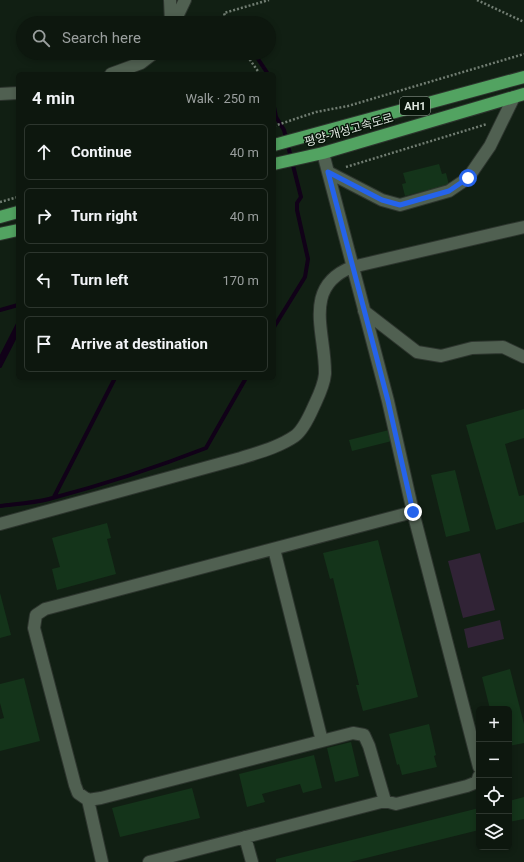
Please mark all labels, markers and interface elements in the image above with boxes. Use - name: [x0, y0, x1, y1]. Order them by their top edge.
- search box: [16, 16, 276, 60]
- icon: search: [30, 27, 52, 49]
- text: Search here: [62, 29, 141, 47]
- text: 4 min: [32, 88, 75, 108]
- text: Walk · 250 m: [185, 91, 260, 106]
- road number: AH1: [400, 97, 430, 115]
- street label: 평양-개성고속도로: [303, 111, 395, 149]
- icon: ahead: [33, 141, 55, 163]
- text: Continue: [71, 143, 132, 161]
- text: 40 m: [230, 145, 259, 160]
- route start: [459, 169, 477, 187]
- icon: right: [33, 205, 55, 227]
- text: Turn right: [71, 207, 137, 225]
- text: 40 m: [230, 209, 259, 224]
- icon: left: [33, 269, 55, 291]
- text: Turn left: [71, 271, 128, 289]
- text: 170 m: [222, 273, 259, 288]
- icon: arrive: [33, 333, 55, 355]
- text: Arrive at destination: [71, 335, 208, 353]
- route end: [404, 503, 422, 521]
- map controls: [476, 706, 512, 850]
- button: +: [476, 706, 512, 742]
- button: −: [476, 742, 512, 778]
- button: locate: [476, 778, 512, 814]
- button: layers: [476, 814, 512, 850]

